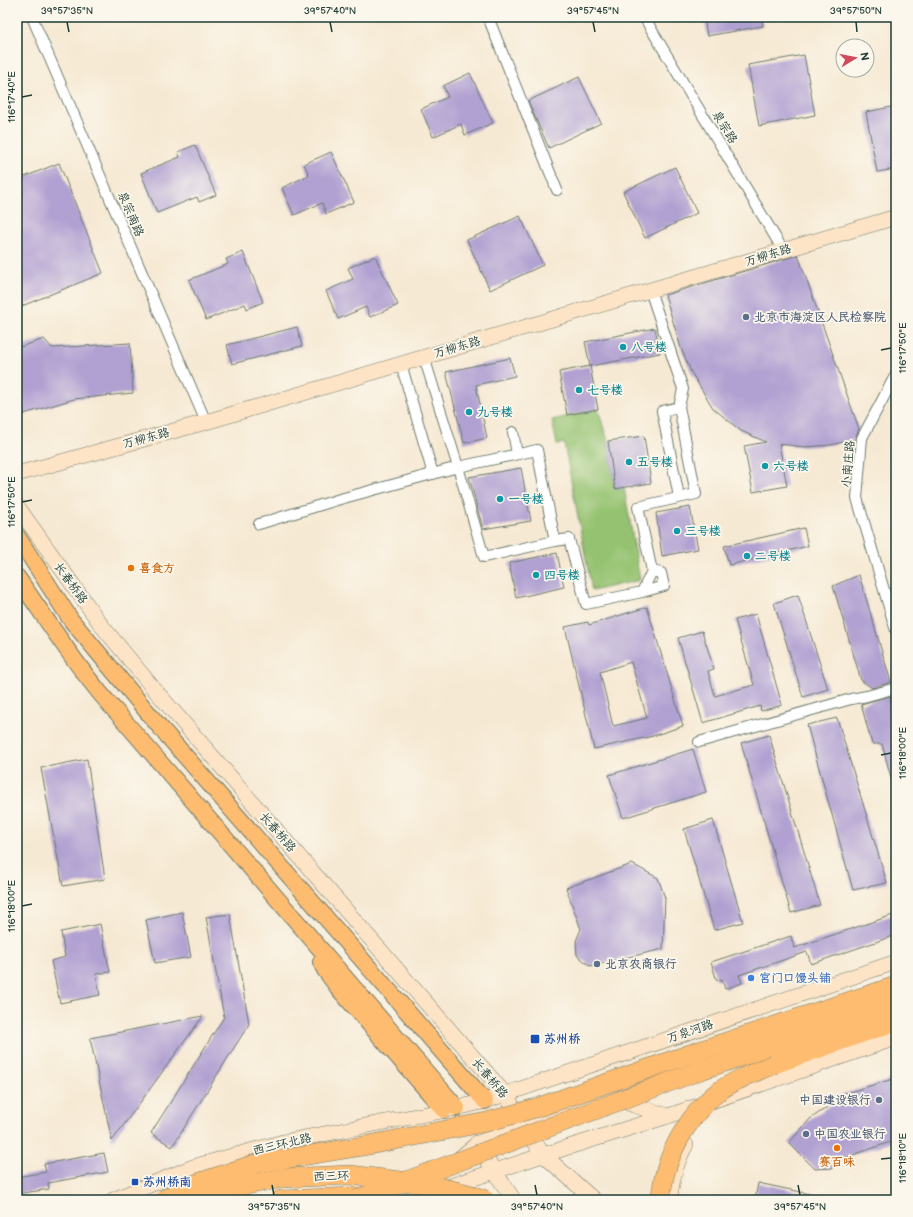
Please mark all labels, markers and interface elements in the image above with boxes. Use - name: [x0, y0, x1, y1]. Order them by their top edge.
- text: 39°57'35"N: [41, 5, 93, 17]
- text: 39°57'40"N: [304, 5, 356, 17]
- text: 39°57'45"N: [567, 5, 619, 17]
- text: 39°57'50"N: [830, 5, 882, 17]
- north arrow: [835, 38, 875, 78]
- text: N: [857, 51, 871, 62]
- text: 116°17'40"E: [6, 71, 18, 123]
- street label: 泉宗路: [709, 108, 740, 147]
- street label: 泉宗南路: [114, 189, 147, 239]
- street label: 万柳东路: [743, 241, 793, 270]
- place label: 北京市海淀区人民检察院: [754, 310, 886, 325]
- marker: 北京市海淀区人民检察院: [741, 312, 751, 322]
- text: 116°17'50"E: [897, 322, 909, 374]
- street label: 万柳东路: [432, 334, 482, 361]
- place label: 八号楼: [631, 340, 667, 355]
- marker: 八号楼: [618, 342, 628, 352]
- place label: 七号楼: [587, 383, 623, 398]
- marker: 七号楼: [574, 385, 584, 395]
- place label: 九号楼: [477, 405, 513, 420]
- marker: 九号楼: [464, 407, 474, 417]
- street label: 万柳东路: [121, 425, 171, 452]
- street label: 小南庄路: [839, 439, 858, 489]
- place label: 五号楼: [637, 455, 673, 470]
- marker: 五号楼: [624, 457, 634, 467]
- place label: 六号楼: [773, 459, 809, 474]
- marker: 六号楼: [760, 461, 770, 471]
- text: 116°17'50"E: [6, 476, 18, 528]
- place label: 一号楼: [508, 492, 544, 507]
- marker: 一号楼: [495, 494, 505, 504]
- place label: 三号楼: [685, 524, 721, 539]
- marker: 三号楼: [672, 526, 682, 536]
- place label: 二号楼: [755, 549, 791, 564]
- marker: 二号楼: [742, 551, 752, 561]
- street label: 长春桥路: [50, 559, 91, 607]
- place label: 喜食方: [139, 561, 175, 576]
- marker: 喜食方: [126, 563, 136, 573]
- place label: 四号楼: [544, 568, 580, 583]
- marker: 四号楼: [531, 570, 541, 580]
- text: 116°18'00"E: [897, 726, 909, 779]
- street label: 长春桥路: [256, 809, 299, 855]
- text: 116°18'00"E: [6, 879, 18, 932]
- place label: 北京农商银行: [605, 957, 677, 972]
- marker: 北京农商银行: [592, 959, 602, 969]
- place label: 宫门口馒头铺: [759, 971, 831, 986]
- marker: 宫门口馒头铺: [746, 973, 756, 983]
- street label: 万泉河路: [665, 1017, 715, 1046]
- place label: 苏州桥: [544, 1032, 581, 1047]
- marker: 苏州桥: [529, 1033, 541, 1045]
- street label: 长春桥路: [468, 1055, 511, 1102]
- place label: 中国建设银行: [799, 1093, 871, 1108]
- marker: 中国建设银行: [874, 1095, 884, 1105]
- place label: 中国农业银行: [814, 1127, 886, 1142]
- marker: 中国农业银行: [801, 1129, 811, 1139]
- street label: 西三环北路: [251, 1130, 313, 1159]
- text: 116°18'10"E: [897, 1132, 909, 1183]
- marker: 赛百味: [832, 1143, 842, 1153]
- place label: 赛百味: [819, 1155, 855, 1170]
- street label: 西三环: [313, 1168, 349, 1185]
- place label: 苏州桥南: [143, 1175, 191, 1190]
- marker: 苏州桥南: [130, 1177, 140, 1187]
- text: 39°57'35"N: [248, 1201, 300, 1213]
- text: 39°57'40"N: [511, 1201, 563, 1213]
- text: 39°57'45"N: [774, 1201, 826, 1213]

